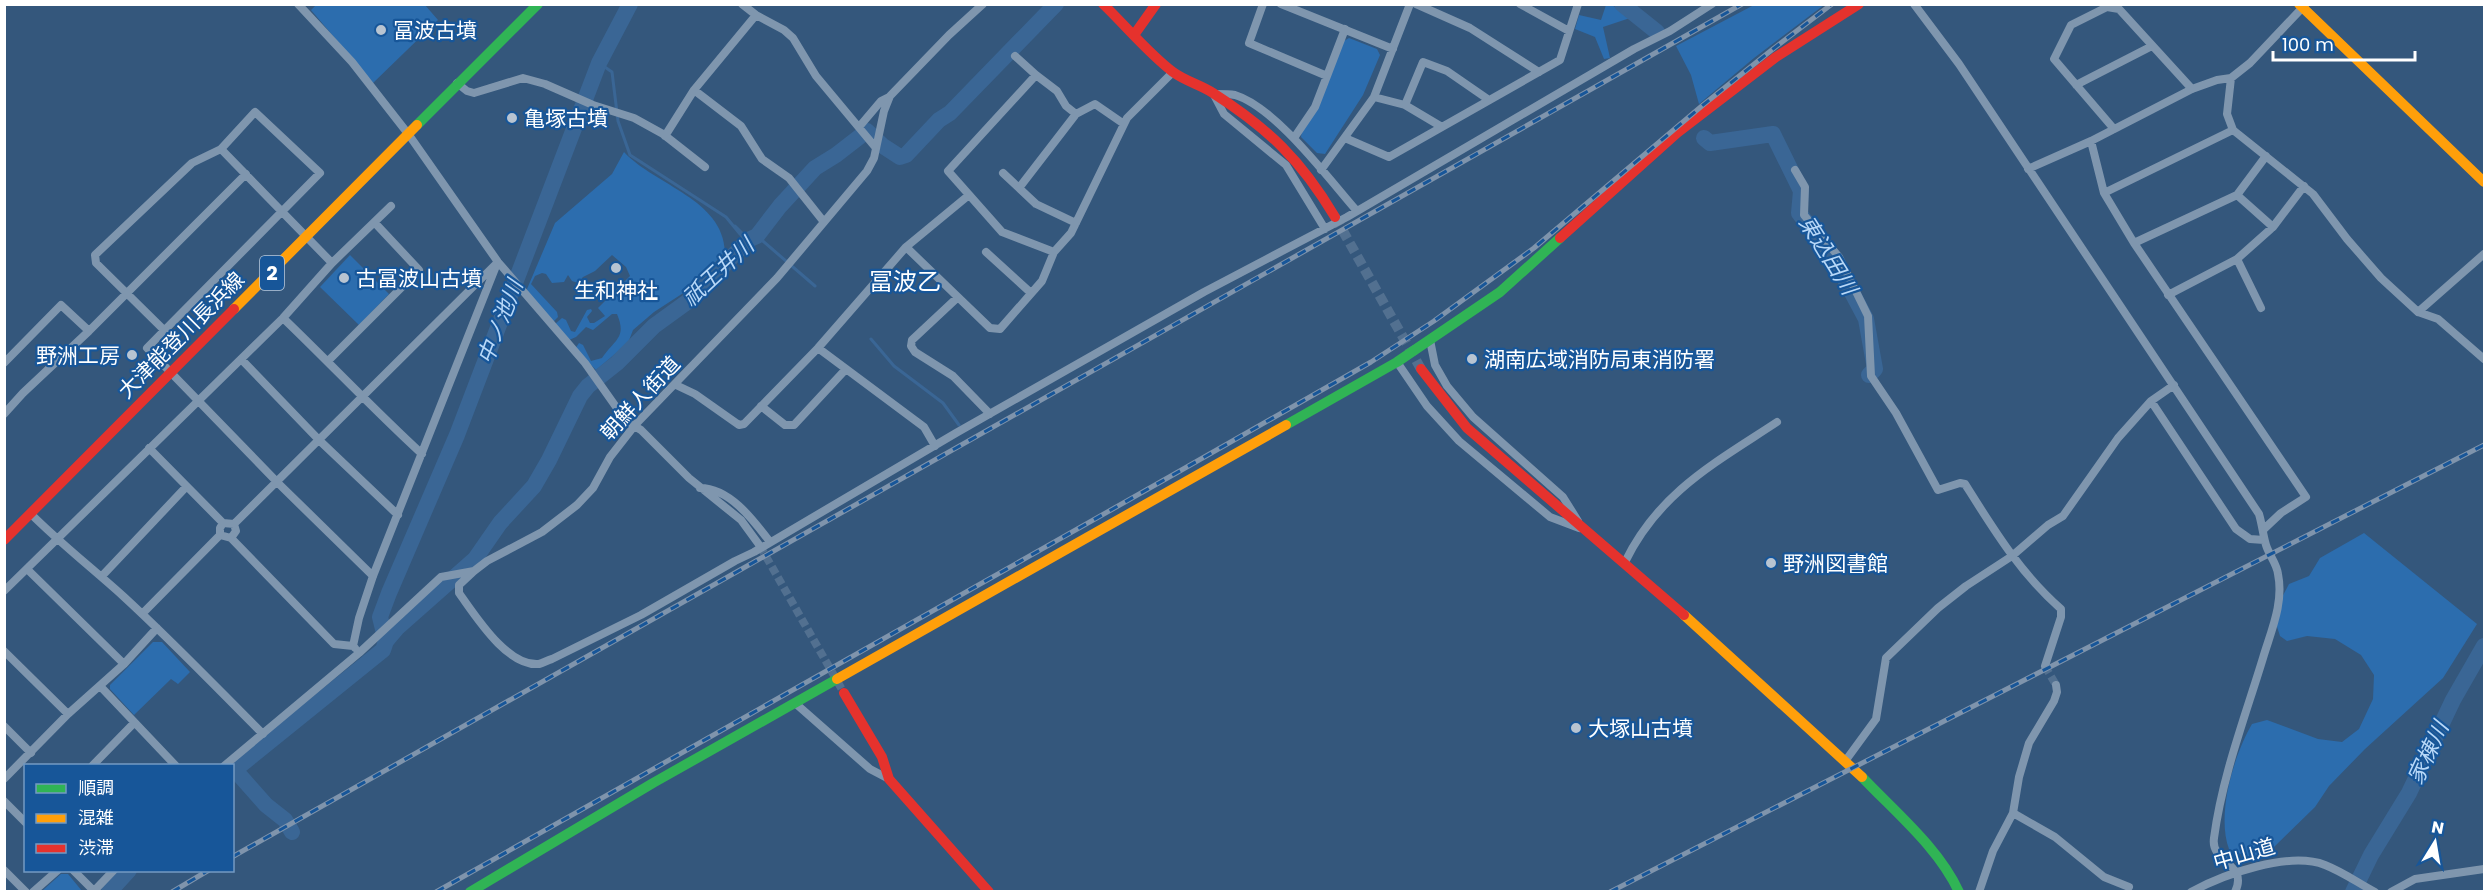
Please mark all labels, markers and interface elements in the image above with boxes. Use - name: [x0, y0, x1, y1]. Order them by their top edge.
- place label: 冨波古墳: [393, 16, 477, 45]
- marker: 冨波古墳: [374, 23, 388, 37]
- scale bar: [2273, 24, 2416, 62]
- text: 100 m: [2282, 32, 2334, 57]
- place label: 亀塚古墳: [524, 104, 608, 133]
- marker: 亀塚古墳: [505, 111, 519, 125]
- water label: 東込田川: [1792, 209, 1866, 302]
- water label: 祇王井川: [675, 229, 762, 313]
- road number: 2: [260, 256, 284, 290]
- marker: 生和神社: [609, 261, 623, 275]
- place label: 古冨波山古墳: [356, 264, 482, 293]
- street label: 大津能登川長浜線: [111, 265, 251, 405]
- district label: 冨波乙: [869, 265, 941, 298]
- marker: 古冨波山古墳: [337, 271, 351, 285]
- water label: 中ノ池川: [470, 274, 531, 369]
- place label: 生和神社: [574, 276, 658, 305]
- place label: 野洲工房: [36, 341, 120, 370]
- place label: 湖南広域消防局東消防署: [1484, 345, 1715, 374]
- marker: 野洲工房: [125, 348, 139, 362]
- street label: 朝鮮人街道: [594, 350, 686, 446]
- marker: 湖南広域消防局東消防署: [1465, 352, 1479, 366]
- place label: 野洲図書館: [1783, 549, 1888, 578]
- marker: 野洲図書館: [1764, 556, 1778, 570]
- place label: 大塚山古墳: [1588, 714, 1693, 743]
- water label: 家棟川: [2400, 715, 2457, 789]
- marker: 大塚山古墳: [1569, 721, 1583, 735]
- legend: [24, 764, 234, 872]
- text: 順調: [78, 775, 114, 800]
- text: 混雑: [78, 805, 114, 830]
- north arrow: [2405, 812, 2465, 872]
- text: N: [2430, 815, 2446, 840]
- street label: 中山道: [2210, 831, 2278, 877]
- text: 渋滞: [78, 835, 114, 860]

